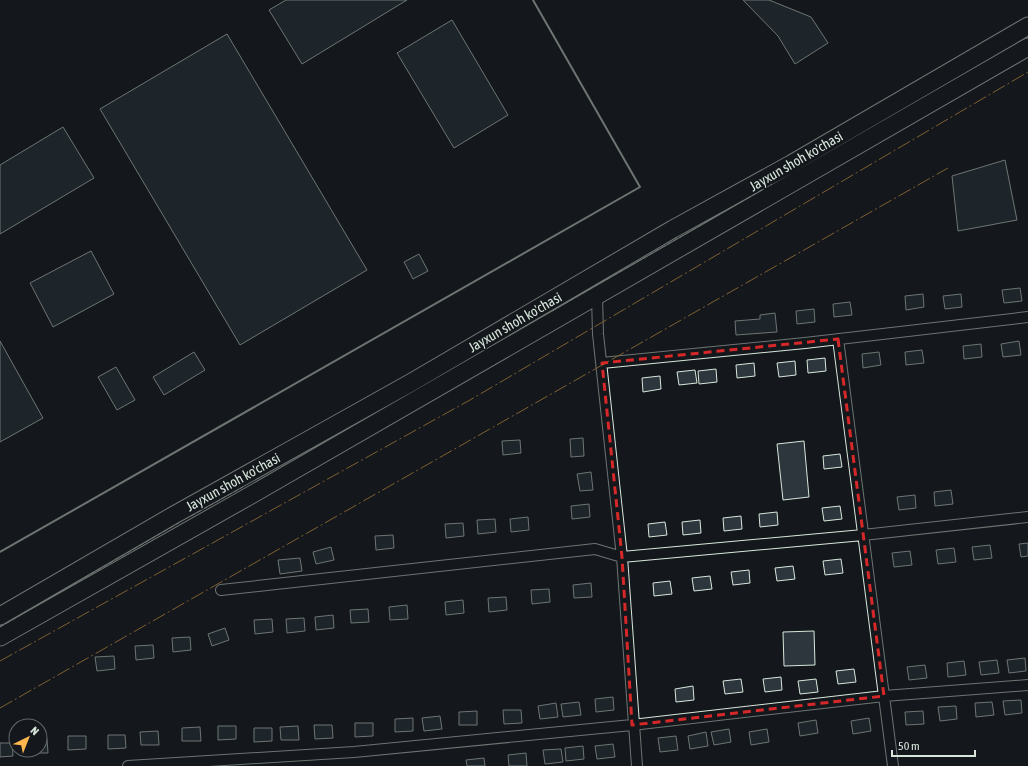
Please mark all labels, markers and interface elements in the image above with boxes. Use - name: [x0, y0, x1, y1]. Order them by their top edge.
- street label: Jayxun shoh ko'chasi: [746, 128, 846, 194]
- street label: Jayxun shoh ko'chasi: [465, 289, 565, 355]
- street label: Jayxun shoh ko'chasi: [183, 450, 283, 514]
- north arrow: [8, 718, 48, 758]
- text: N: [28, 724, 41, 737]
- scale bar: [892, 732, 975, 758]
- text: 50 m: [898, 739, 920, 753]

